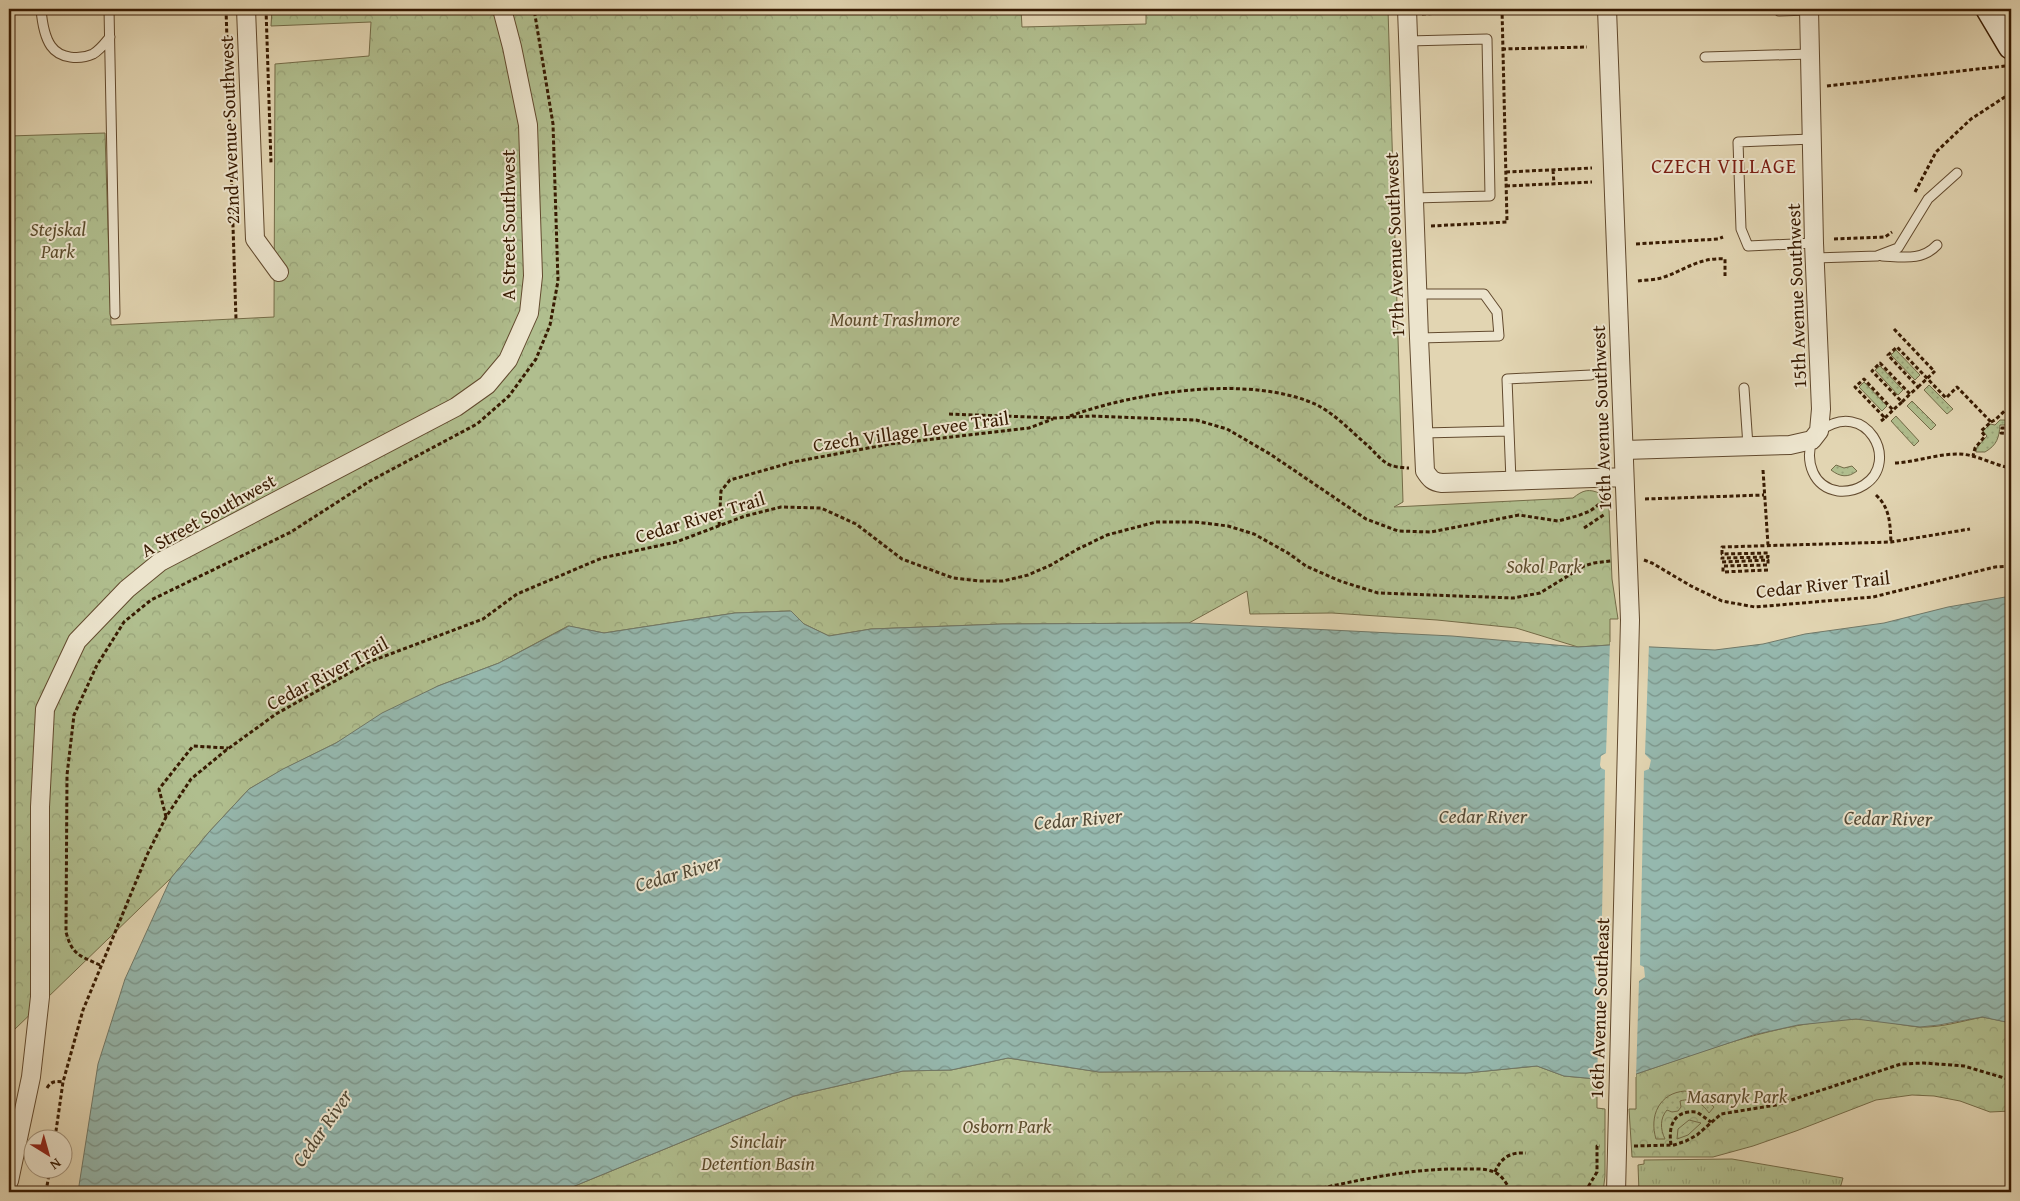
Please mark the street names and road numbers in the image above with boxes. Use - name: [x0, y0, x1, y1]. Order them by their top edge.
- street label: 22nd Avenue Southwest: [212, 35, 246, 225]
- street label: A Street Southwest: [494, 149, 522, 300]
- street label: 17th Avenue Southwest: [1377, 152, 1411, 338]
- street label: 15th Avenue Southwest: [1779, 203, 1813, 389]
- street label: 16th Avenue Southwest: [1584, 325, 1618, 511]
- street label: Czech Village Levee Trail: [811, 403, 1011, 459]
- street label: A Street Southwest: [135, 466, 281, 564]
- street label: Cedar River Trail: [632, 484, 768, 550]
- street label: Cedar River Trail: [1755, 563, 1891, 605]
- street label: Cedar River Trail: [261, 629, 393, 717]
- street label: 16th Avenue Southeast: [1582, 917, 1616, 1099]

